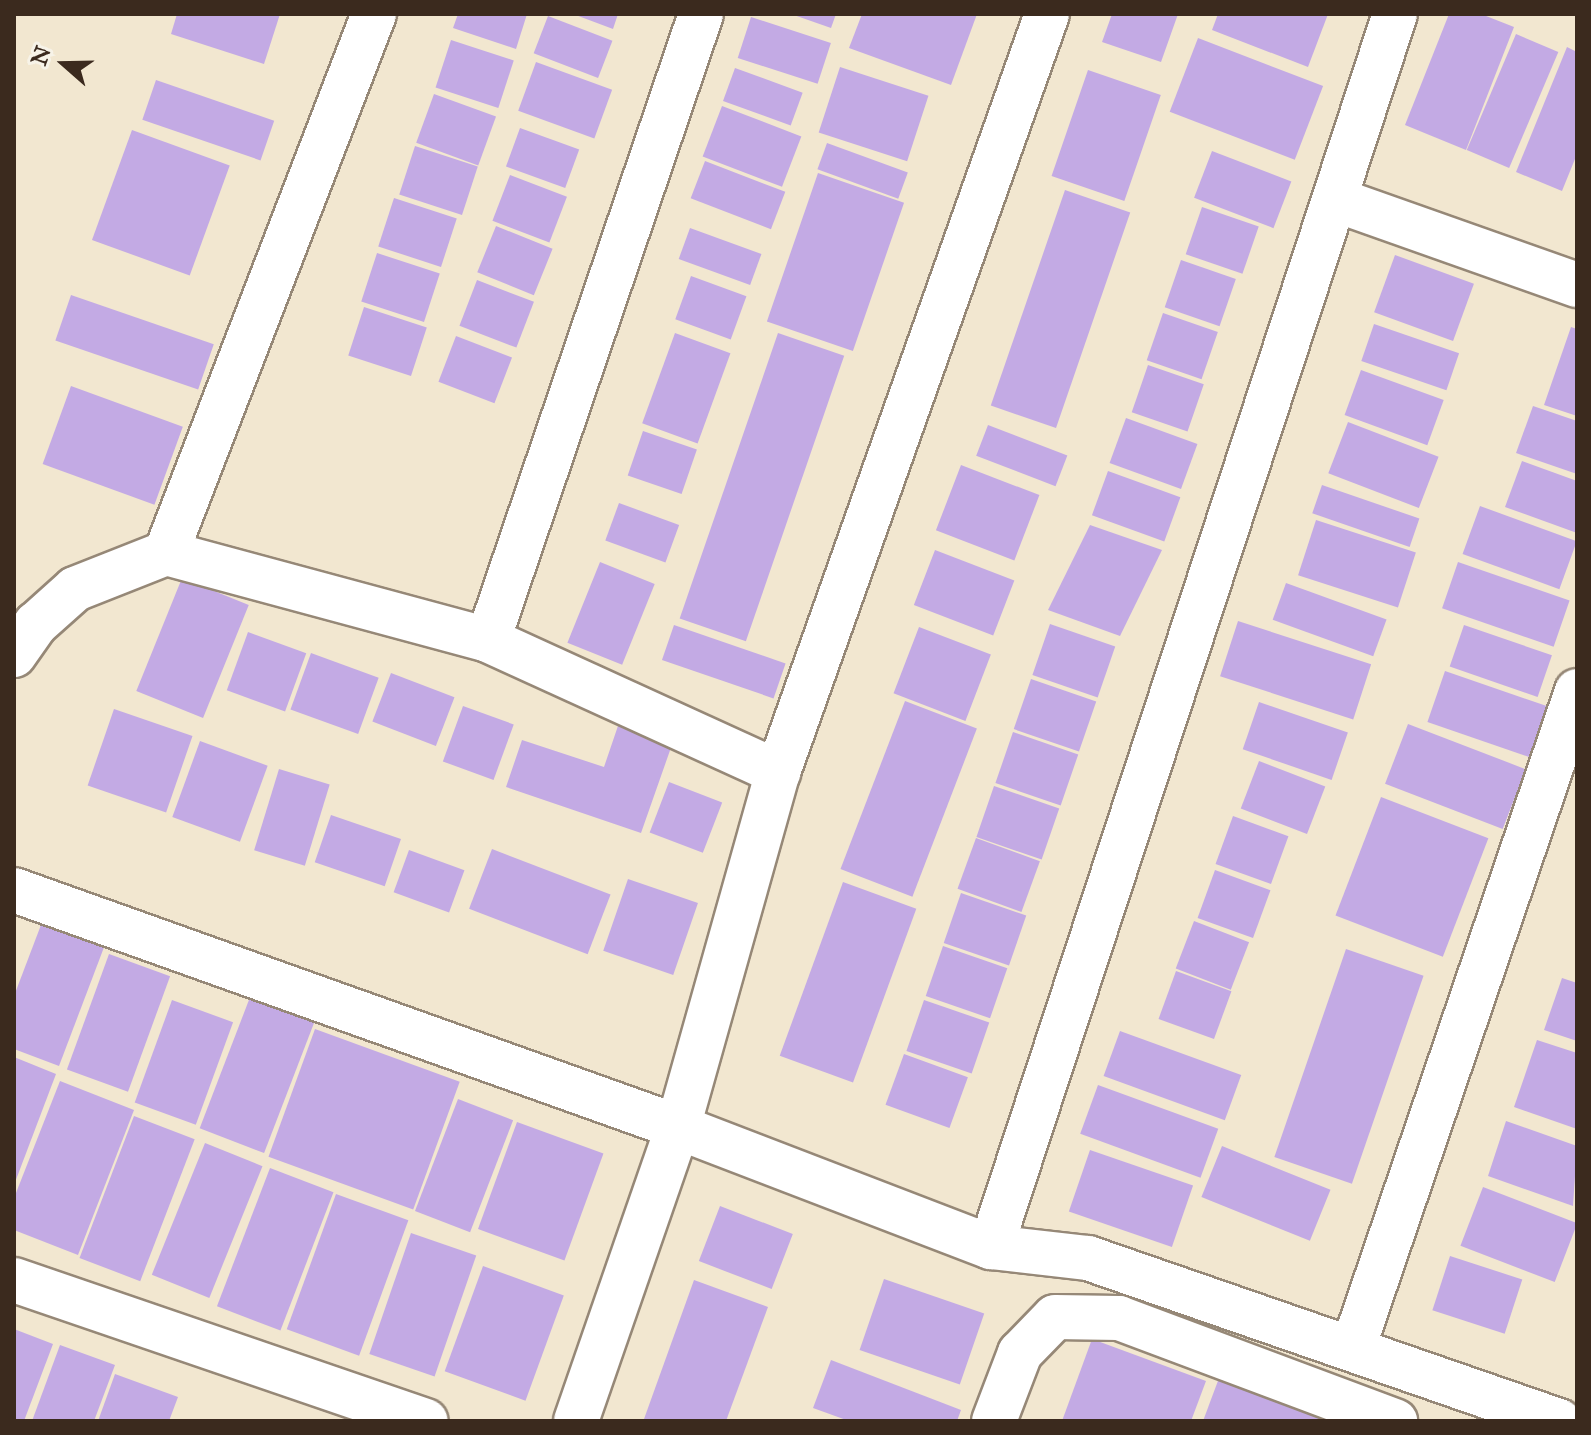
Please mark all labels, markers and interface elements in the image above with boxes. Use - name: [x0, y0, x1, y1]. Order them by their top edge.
- north arrow: [24, 24, 104, 104]
- text: N: [25, 42, 57, 69]

